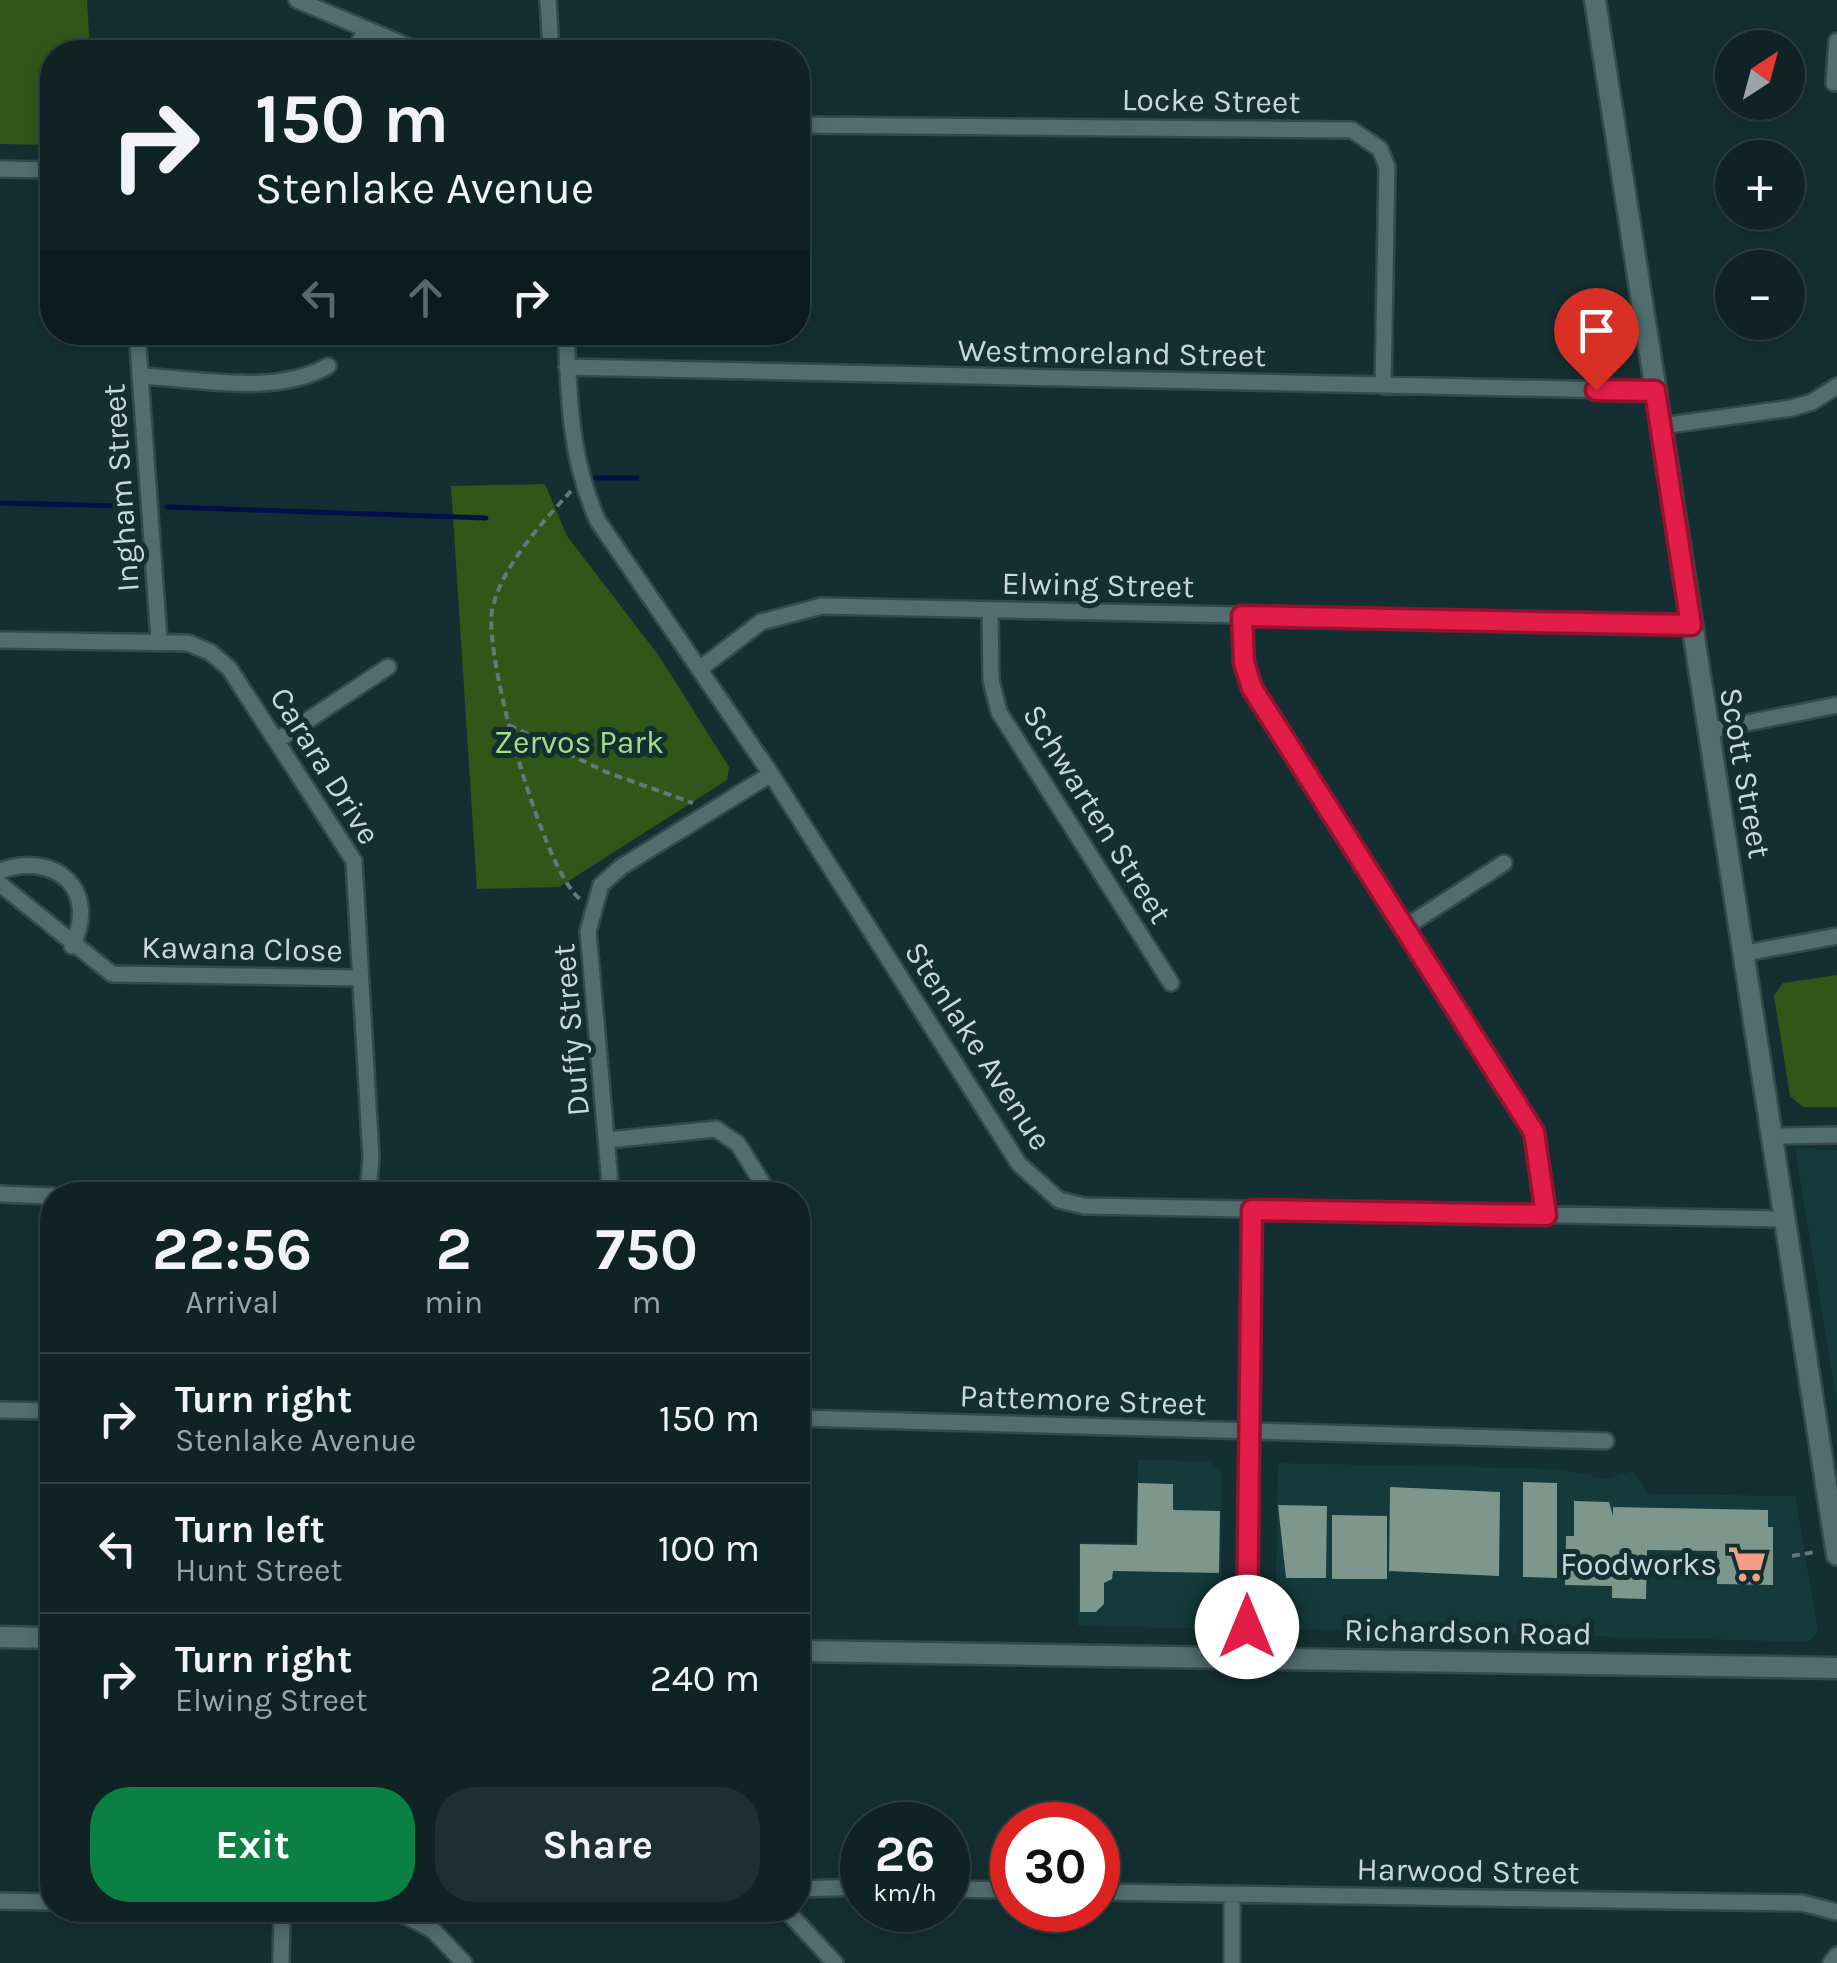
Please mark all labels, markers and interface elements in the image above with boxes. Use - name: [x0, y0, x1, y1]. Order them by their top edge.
- north arrow: [1715, 30, 1805, 120]
- map controls: [1715, 30, 1805, 340]
- text: 150 m: [255, 78, 449, 160]
- icon: right: [90, 80, 220, 210]
- street label: Locke Street: [1121, 81, 1301, 121]
- button: +: [1715, 140, 1805, 230]
- text: Stenlake Avenue: [255, 162, 594, 214]
- button: −: [1715, 250, 1805, 340]
- icon: left: [293, 270, 348, 325]
- icon: ahead: [398, 270, 453, 325]
- icon: right: [503, 270, 558, 325]
- pin: [1554, 288, 1639, 391]
- icon: arrive: [1569, 303, 1624, 358]
- street label: Westmoreland Street: [957, 332, 1267, 374]
- street label: Ingham Street: [95, 383, 147, 593]
- street label: Elwing Street: [1001, 565, 1195, 605]
- street label: Carara Drive: [262, 681, 388, 851]
- street label: Scott Street: [1712, 685, 1778, 861]
- street label: Schwarten Street: [1015, 698, 1179, 930]
- park label: Zervos Park: [494, 724, 664, 761]
- street label: Kawana Close: [141, 929, 343, 969]
- street label: Stenlake Avenue: [897, 935, 1059, 1157]
- street label: Duffy Street: [545, 942, 597, 1118]
- text: 22:56: [152, 1214, 312, 1284]
- text: 2: [436, 1214, 472, 1284]
- text: 750: [595, 1214, 698, 1284]
- text: Arrival: [185, 1284, 279, 1321]
- text: min: [424, 1284, 483, 1321]
- text: m: [632, 1284, 661, 1321]
- text: Turn right: [175, 1377, 352, 1422]
- street label: Pattemore Street: [959, 1377, 1207, 1423]
- icon: right: [90, 1391, 145, 1446]
- text: 150 m: [659, 1396, 760, 1441]
- text: Stenlake Avenue: [175, 1422, 416, 1459]
- text: Turn left: [175, 1507, 325, 1552]
- icon: left: [90, 1521, 145, 1576]
- text: 100 m: [658, 1526, 760, 1571]
- supermarket icon: Foodworks: [1726, 1543, 1768, 1585]
- place label: Foodworks: [1560, 1546, 1717, 1583]
- text: Hunt Street: [175, 1552, 343, 1589]
- position arrow: [1195, 1575, 1299, 1679]
- street label: Richardson Road: [1344, 1611, 1592, 1653]
- text: Turn right: [175, 1637, 352, 1682]
- icon: right: [90, 1651, 145, 1706]
- text: 240 m: [650, 1656, 760, 1701]
- text: Elwing Street: [175, 1682, 367, 1719]
- button: Exit: [90, 1787, 415, 1902]
- button: Share: [435, 1787, 760, 1902]
- speed limit sign: 30: [990, 1802, 1120, 1932]
- text: 26: [875, 1825, 935, 1884]
- street label: Harwood Street: [1356, 1851, 1580, 1891]
- text: km/h: [873, 1878, 937, 1907]

